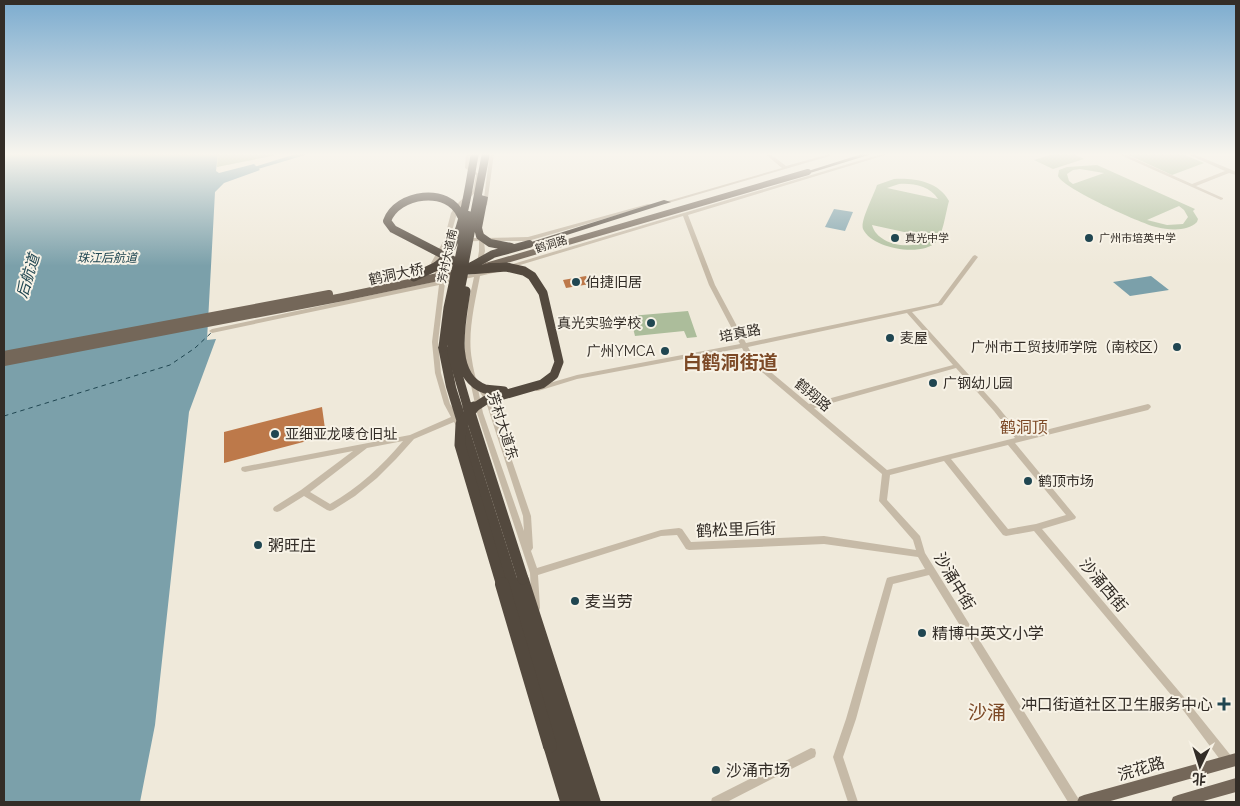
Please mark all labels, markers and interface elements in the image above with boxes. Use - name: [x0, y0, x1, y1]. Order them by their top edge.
- street label: 芳村大道南: [435, 228, 460, 284]
- marker: 真光中学: [889, 232, 901, 244]
- place label: 真光中学: [905, 232, 949, 245]
- marker: 广州市培英中学: [1083, 232, 1095, 244]
- place label: 广州市培英中学: [1099, 232, 1176, 245]
- street label: 鹤洞路: [533, 233, 569, 256]
- water label: 后航道: [13, 250, 44, 300]
- water label: 珠江后航道: [77, 251, 139, 265]
- street label: 鹤洞大桥: [367, 260, 425, 288]
- place label: 伯捷旧居: [586, 274, 642, 290]
- marker: 伯捷旧居: [570, 276, 582, 288]
- place label: 真光实验学校: [557, 315, 641, 331]
- marker: 真光实验学校: [645, 317, 657, 329]
- street label: 培真路: [718, 321, 762, 345]
- place label: 麦屋: [900, 330, 928, 346]
- marker: 麦屋: [884, 332, 896, 344]
- place label: 广州市工贸技师学院（南校区）: [971, 339, 1167, 355]
- marker: 广州市工贸技师学院（南校区）: [1171, 341, 1183, 353]
- place label: 广州YMCA: [587, 343, 656, 359]
- marker: 广州YMCA: [659, 345, 671, 357]
- district label: 白鹤洞街道: [682, 351, 778, 373]
- street label: 鹤翔路: [792, 375, 834, 415]
- place label: 广钢幼儿园: [943, 375, 1013, 391]
- marker: 广钢幼儿园: [927, 377, 939, 389]
- street label: 芳村大道东: [485, 390, 521, 462]
- district label: 鹤洞顶: [1000, 418, 1048, 437]
- place label: 亚细亚龙唛仓旧址: [285, 426, 397, 442]
- marker: 亚细亚龙唛仓旧址: [269, 428, 281, 440]
- place label: 鹤顶市场: [1038, 473, 1094, 489]
- marker: 鹤顶市场: [1022, 475, 1034, 487]
- street label: 鹤松里后街: [696, 519, 776, 540]
- place label: 粥旺庄: [268, 536, 316, 555]
- marker: 粥旺庄: [252, 539, 264, 551]
- street label: 沙涌中街: [930, 549, 979, 614]
- street label: 沙涌西街: [1076, 555, 1131, 616]
- place label: 麦当劳: [585, 592, 633, 611]
- marker: 麦当劳: [569, 595, 581, 607]
- place label: 精博中英文小学: [932, 624, 1044, 643]
- marker: 精博中英文小学: [916, 627, 928, 639]
- place label: 冲口街道社区卫生服务中心: [1021, 695, 1213, 714]
- marker: 冲口街道社区卫生服务中心: [1217, 697, 1231, 711]
- district label: 沙涌: [968, 701, 1006, 723]
- north arrow: [1175, 741, 1225, 791]
- street label: 浣花路: [1115, 753, 1167, 784]
- place label: 沙涌市场: [726, 761, 790, 780]
- marker: 沙涌市场: [710, 764, 722, 776]
- text: 北: [1192, 770, 1207, 787]

